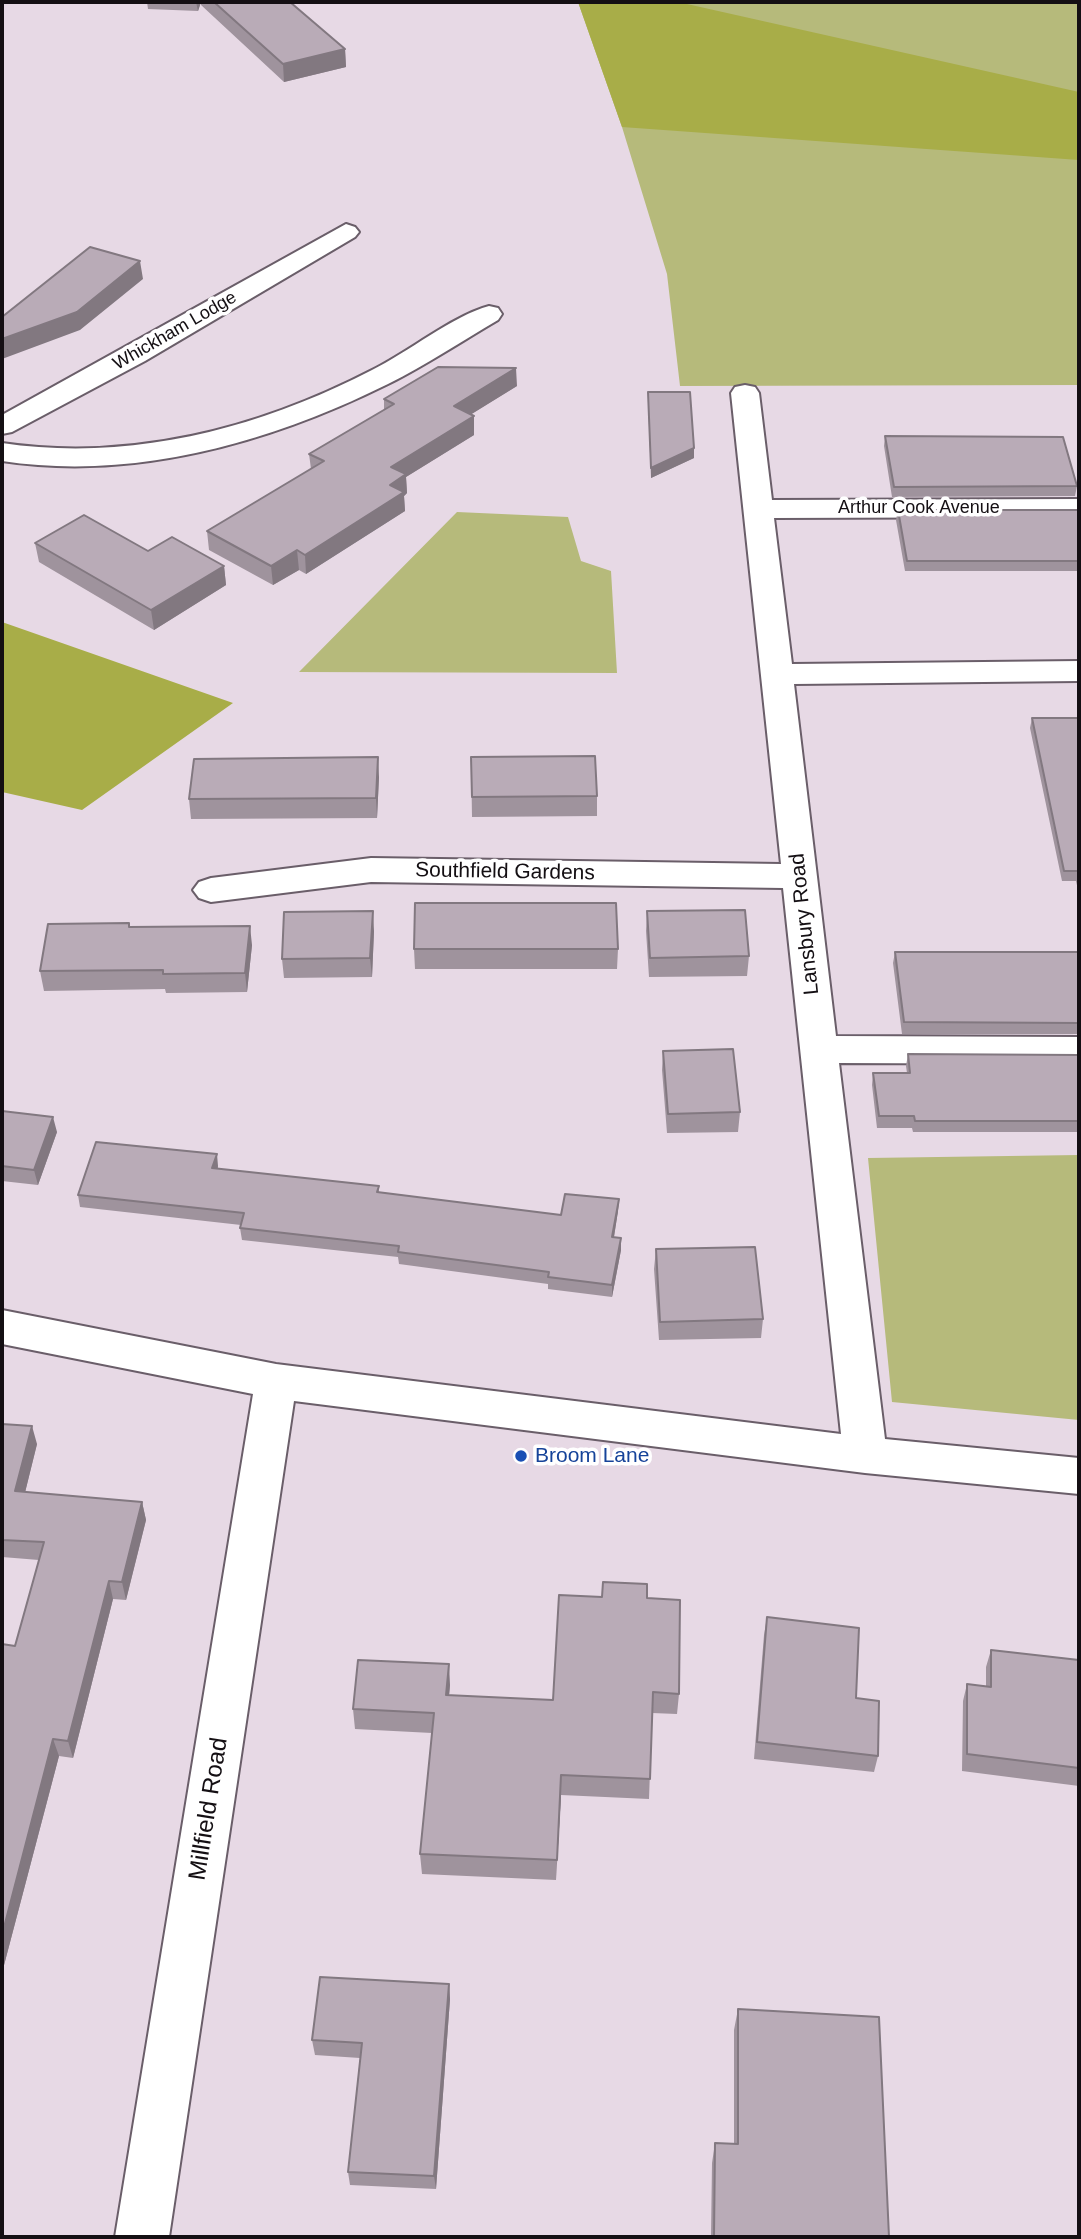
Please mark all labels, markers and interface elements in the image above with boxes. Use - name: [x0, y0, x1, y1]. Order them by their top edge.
- street label: Whickham Lodge: [109, 287, 241, 375]
- street label: Arthur Cook Avenue: [838, 497, 1000, 519]
- street label: Lansbury Road: [785, 852, 825, 996]
- street label: Southfield Gardens: [415, 858, 595, 886]
- place label: Broom Lane: [535, 1443, 649, 1469]
- marker: Broom Lane: [513, 1448, 529, 1464]
- street label: Millfield Road: [184, 1736, 234, 1882]

